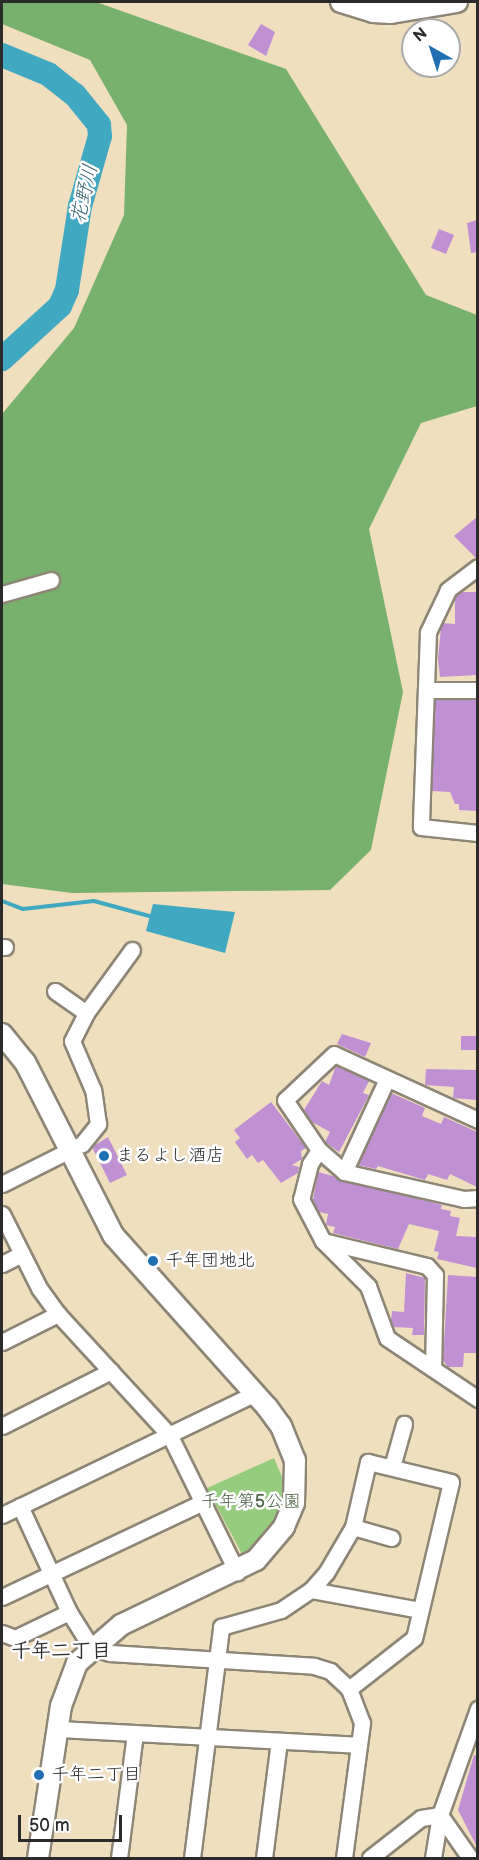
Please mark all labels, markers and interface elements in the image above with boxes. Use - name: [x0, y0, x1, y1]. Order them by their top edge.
- north arrow: [401, 18, 461, 78]
- text: N: [410, 24, 431, 46]
- water label: 花野川: [67, 162, 103, 226]
- place label: まるよし酒店: [116, 1145, 224, 1167]
- marker: まるよし酒店: [97, 1149, 111, 1163]
- place label: 千年団地北: [165, 1250, 255, 1272]
- marker: 千年団地北: [146, 1254, 160, 1268]
- park label: 千年第5公園: [201, 1491, 301, 1513]
- district label: 千年二丁目: [11, 1639, 111, 1663]
- place label: 千年二丁目: [51, 1764, 141, 1786]
- marker: 千年二丁目: [32, 1768, 46, 1782]
- scale bar: [21, 1803, 124, 1841]
- text: 50 m: [29, 1815, 70, 1836]

